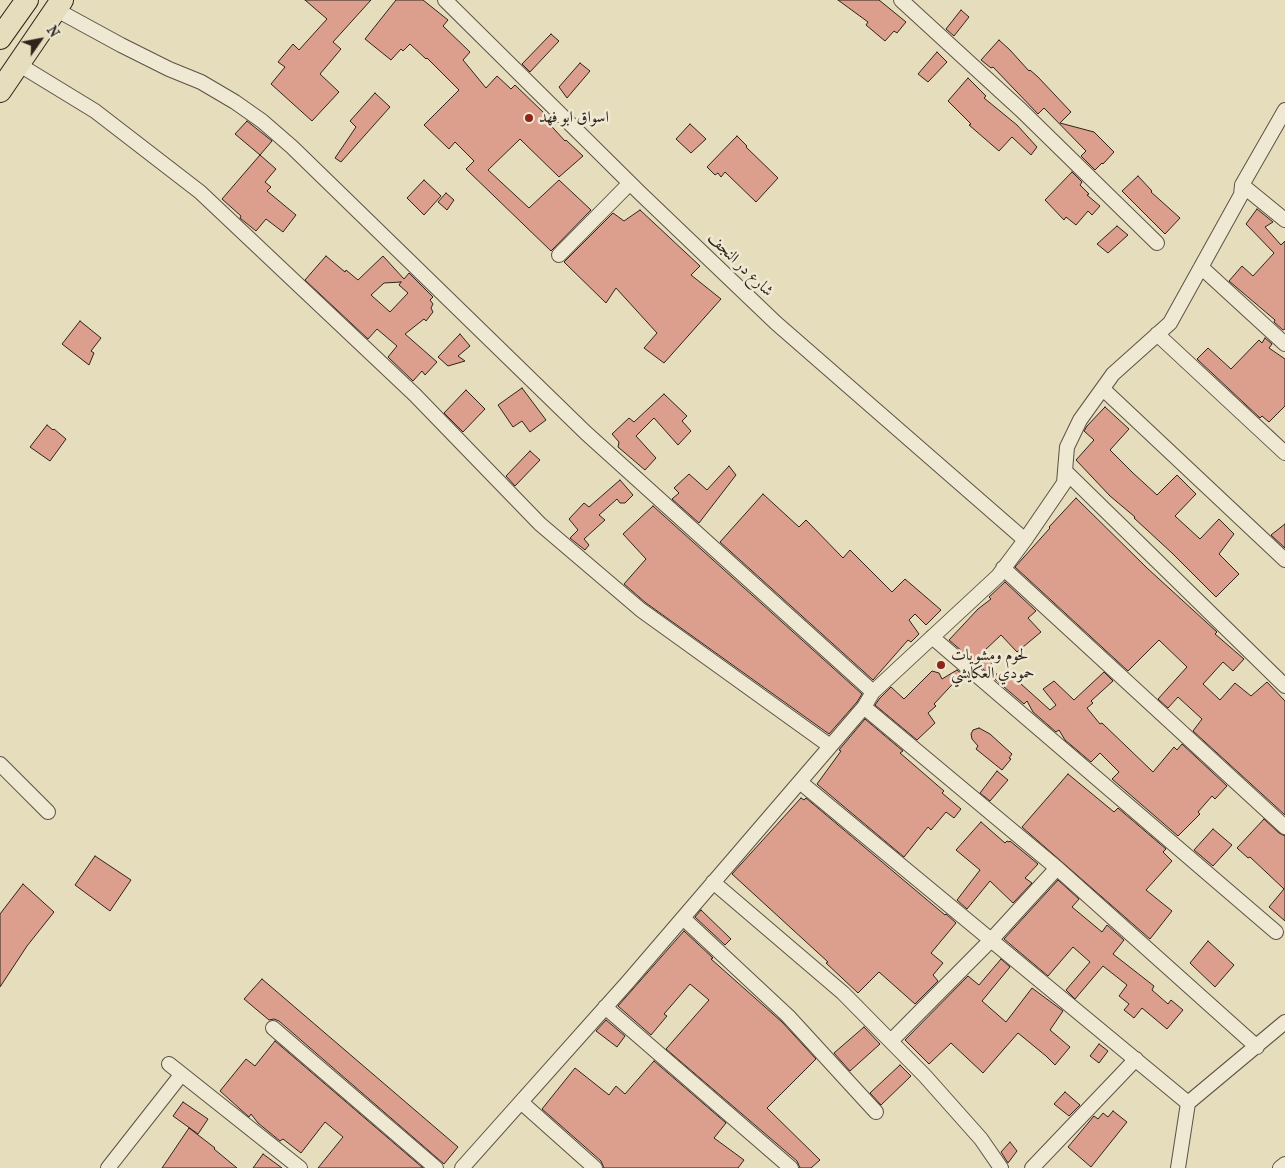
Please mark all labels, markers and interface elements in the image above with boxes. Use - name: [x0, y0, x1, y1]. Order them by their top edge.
- north arrow: [15, 15, 65, 65]
- text: N: [43, 22, 63, 41]
- place label: اسواق ابو فهد: [539, 108, 609, 128]
- marker: اسواق ابو فهد: [523, 112, 535, 124]
- street label: شارع در النجف: [703, 229, 777, 301]
- place label: لحوم ومشويات حمودي العكايشي: [951, 646, 1034, 684]
- marker: لحوم ومشويات حمودي العكايشي: [935, 659, 947, 671]

